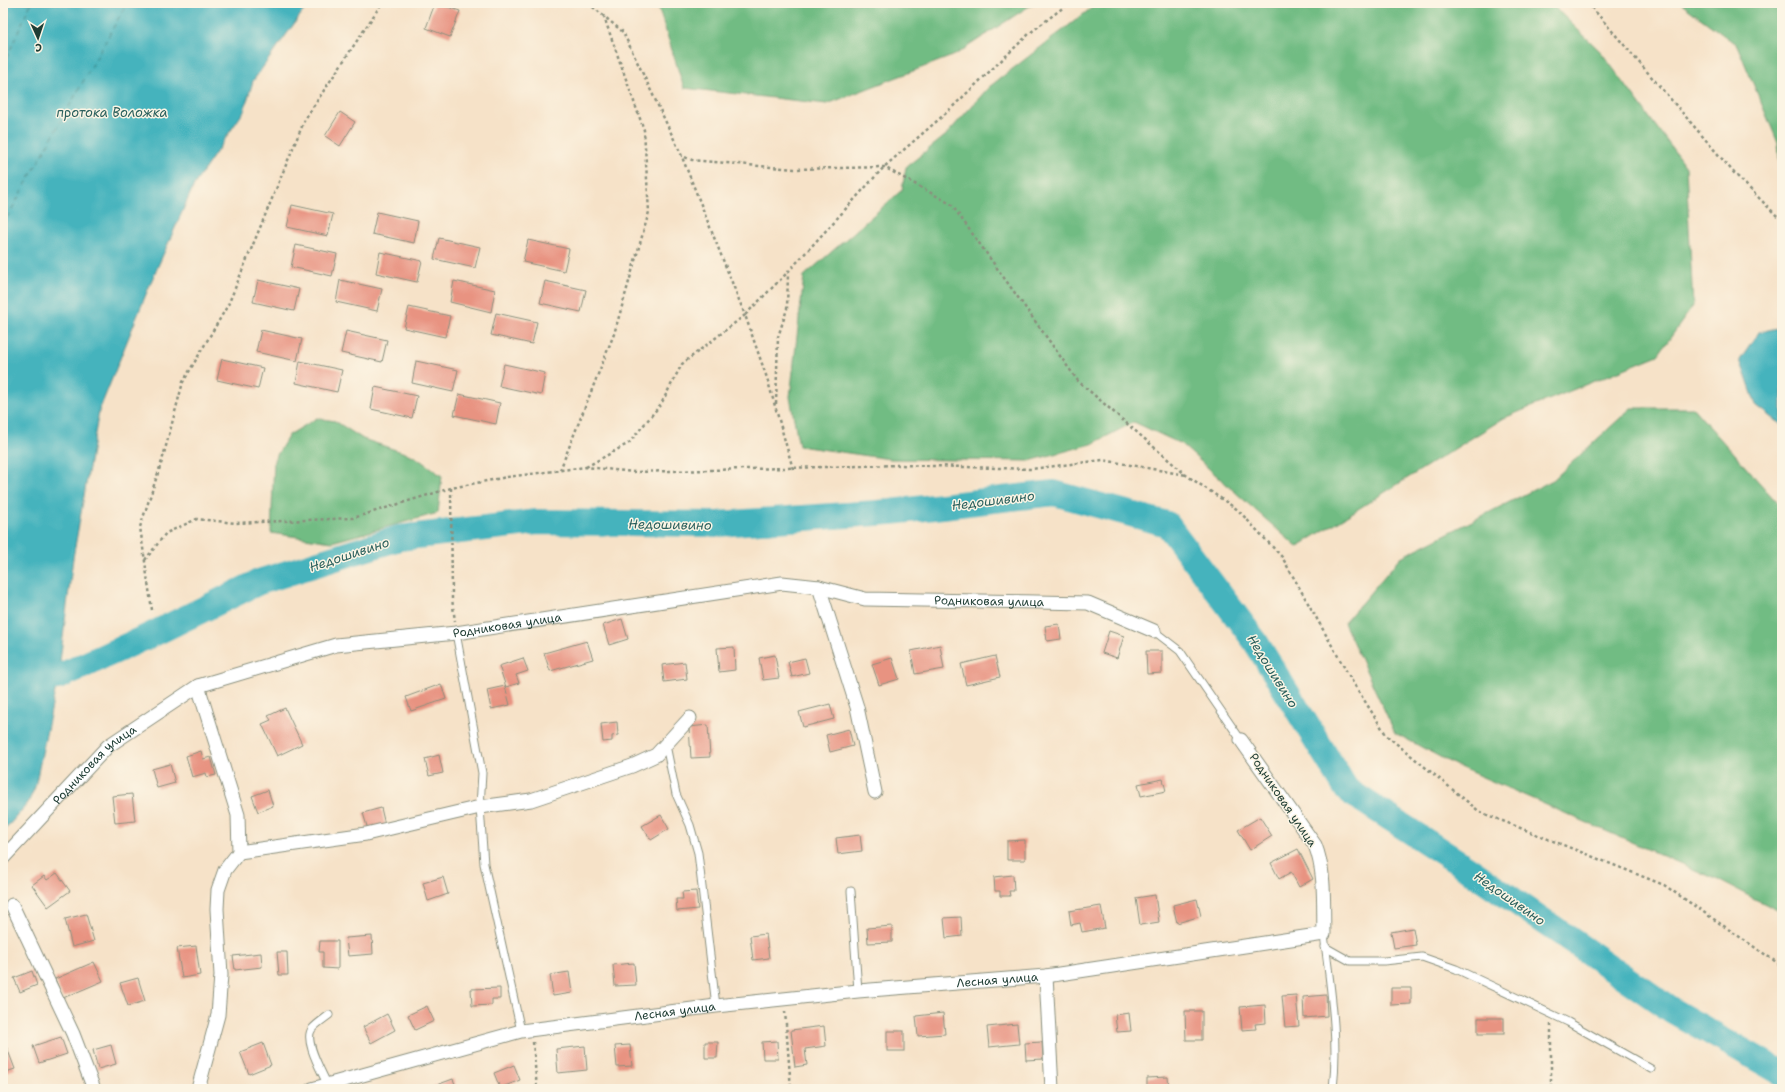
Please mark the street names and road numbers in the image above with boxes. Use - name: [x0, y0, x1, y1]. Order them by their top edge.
- street label: Родниковая улица: [934, 592, 1045, 610]
- street label: Родниковая улица: [452, 609, 563, 641]
- street label: Родниковая улица: [49, 721, 140, 808]
- street label: Родниковая улица: [1246, 750, 1321, 850]
- street label: Лесная улица: [956, 969, 1039, 991]
- street label: Лесная улица: [633, 998, 717, 1024]

